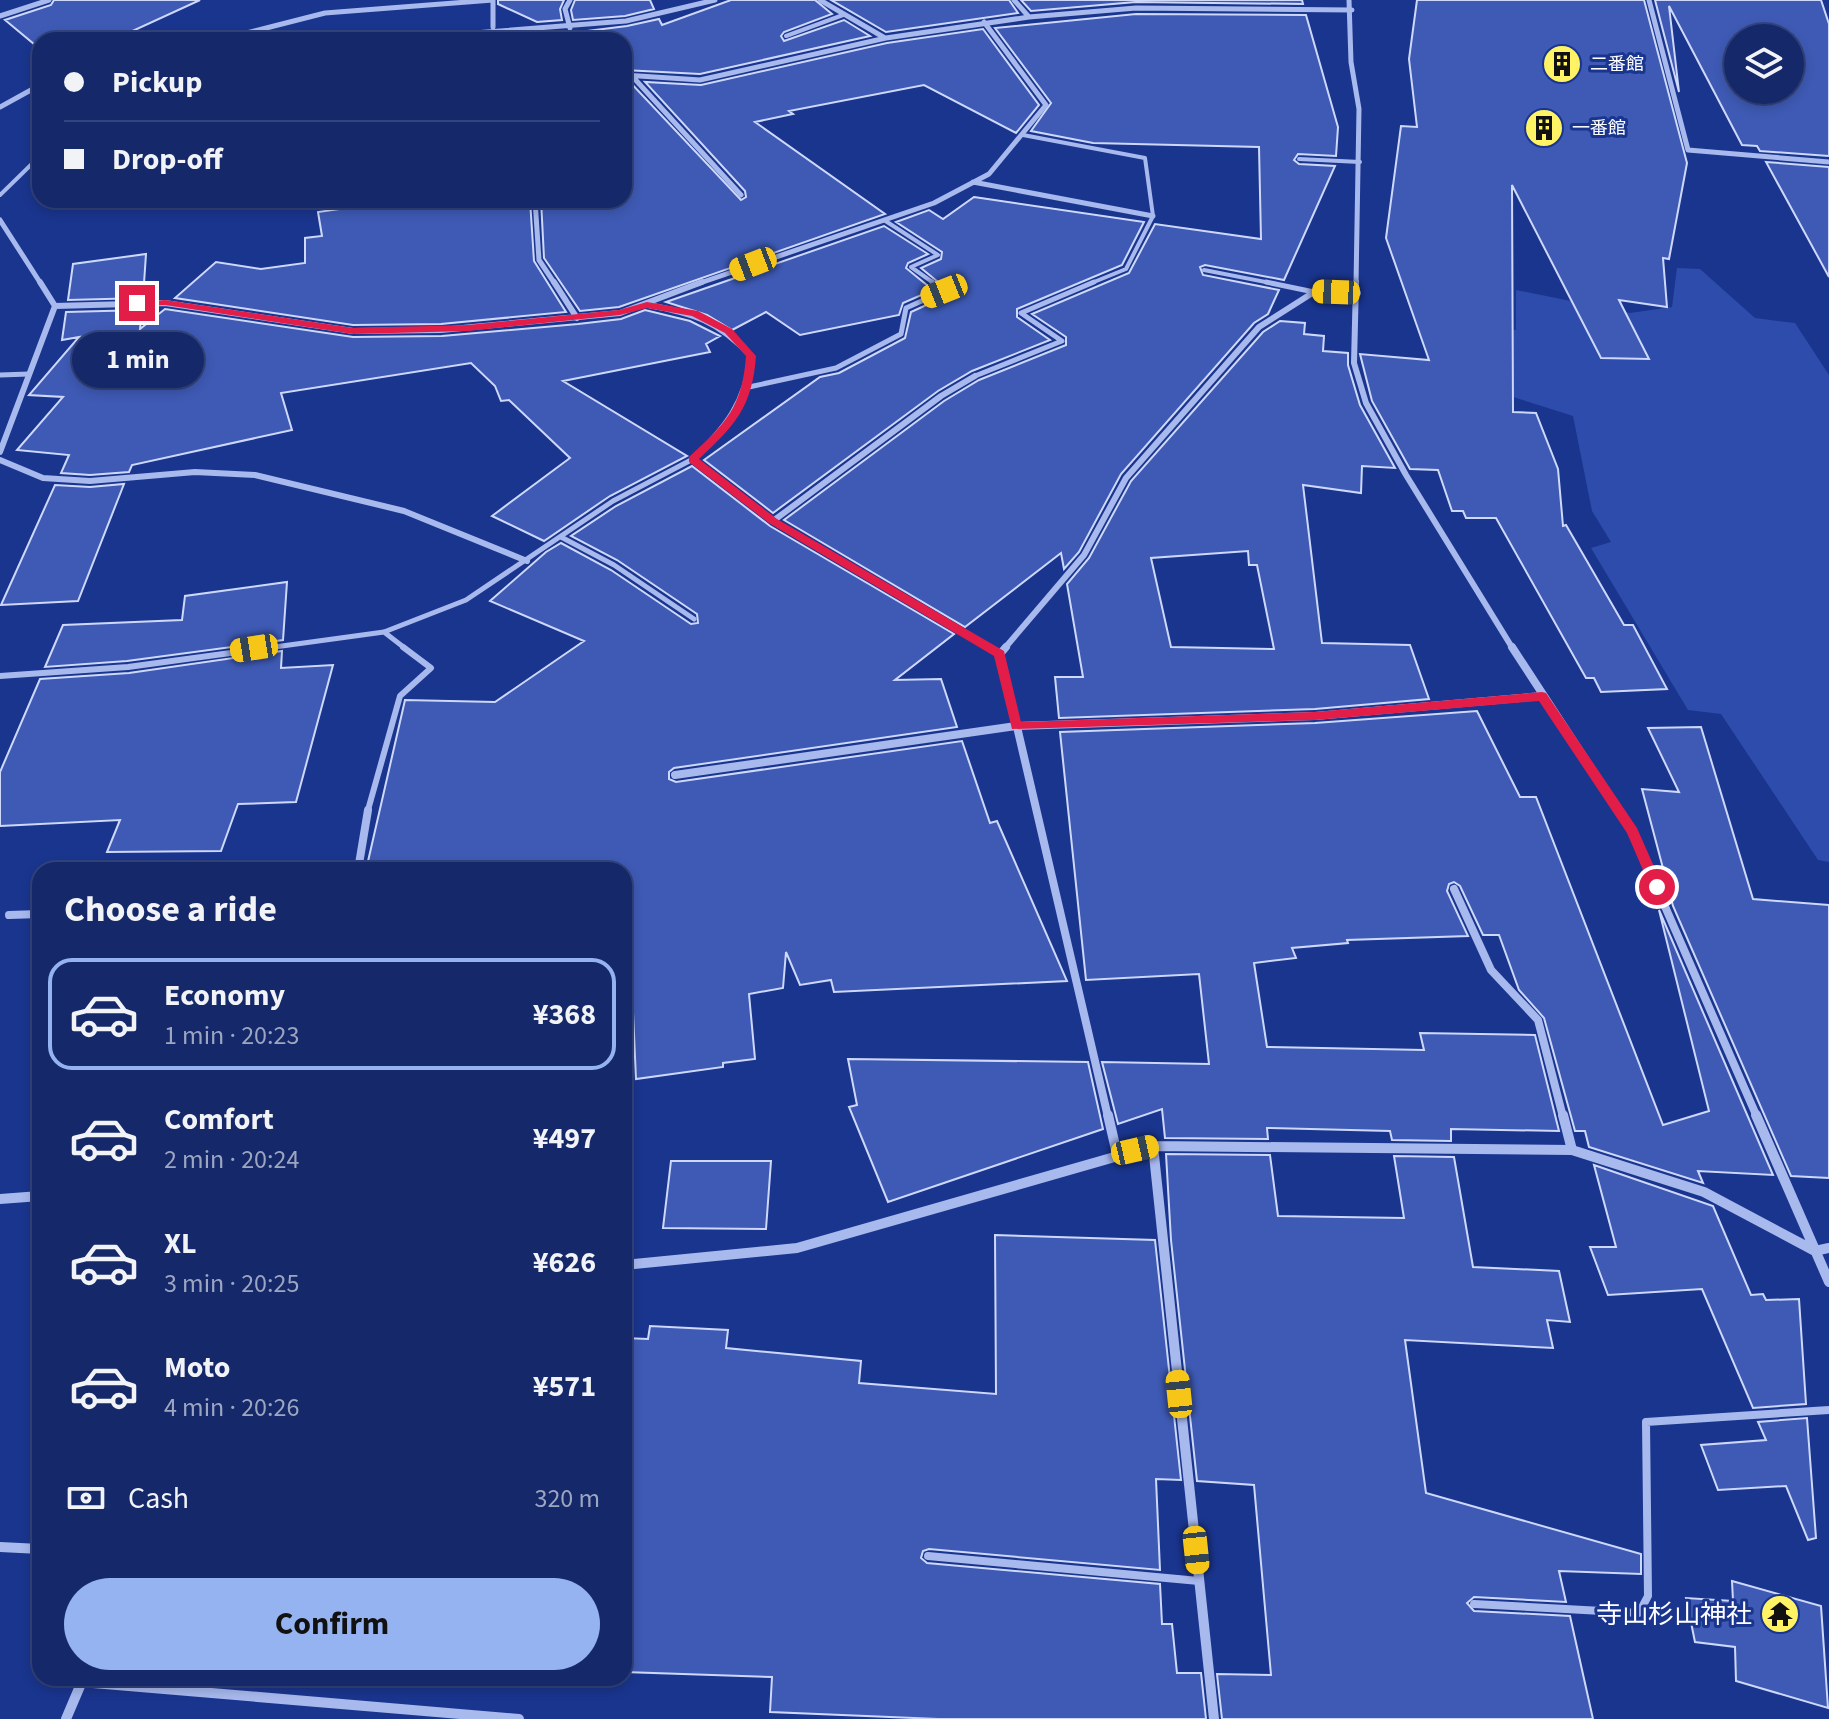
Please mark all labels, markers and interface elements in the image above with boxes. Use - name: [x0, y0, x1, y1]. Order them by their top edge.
- map controls: [1724, 24, 1804, 104]
- button: layers: [1724, 24, 1804, 104]
- building icon: 二番館: [1541, 43, 1583, 85]
- place label: 二番館: [1590, 52, 1644, 77]
- text: Pickup: [112, 61, 202, 104]
- building icon: 一番館: [1523, 107, 1565, 149]
- place label: 一番館: [1572, 116, 1626, 141]
- text: Drop-off: [112, 138, 223, 181]
- car: [726, 244, 780, 284]
- car: [917, 271, 971, 311]
- car: [1312, 279, 1360, 305]
- route end: [119, 285, 155, 321]
- callout: 1 min: [71, 331, 203, 387]
- text: 1 min: [106, 341, 170, 378]
- car: [228, 632, 280, 664]
- route start: [1639, 869, 1675, 905]
- text: Choose a ride: [64, 884, 277, 935]
- text: Economy: [164, 974, 285, 1017]
- icon: car: [68, 978, 140, 1050]
- text: ¥368: [533, 993, 596, 1036]
- text: 1 min · 20:23: [164, 1017, 299, 1054]
- text: Comfort: [164, 1098, 274, 1141]
- icon: car: [68, 1102, 140, 1174]
- text: ¥497: [533, 1117, 596, 1160]
- car: [1109, 1133, 1161, 1167]
- text: 2 min · 20:24: [164, 1141, 299, 1178]
- text: XL: [164, 1222, 197, 1265]
- icon: car: [68, 1226, 140, 1298]
- text: ¥626: [533, 1241, 596, 1284]
- text: 3 min · 20:25: [164, 1265, 299, 1302]
- text: Moto: [164, 1346, 230, 1389]
- icon: car: [68, 1350, 140, 1422]
- text: ¥571: [533, 1365, 596, 1408]
- car: [1165, 1369, 1193, 1419]
- text: 4 min · 20:26: [164, 1389, 299, 1426]
- icon: cash: [64, 1476, 108, 1520]
- text: Cash: [128, 1477, 189, 1520]
- text: 320 m: [534, 1480, 600, 1517]
- car: [1182, 1525, 1210, 1575]
- button: Confirm: [64, 1578, 600, 1670]
- temple icon: 寺山杉山神社: [1759, 1593, 1801, 1635]
- place label: 寺山杉山神社: [1596, 1596, 1752, 1633]

